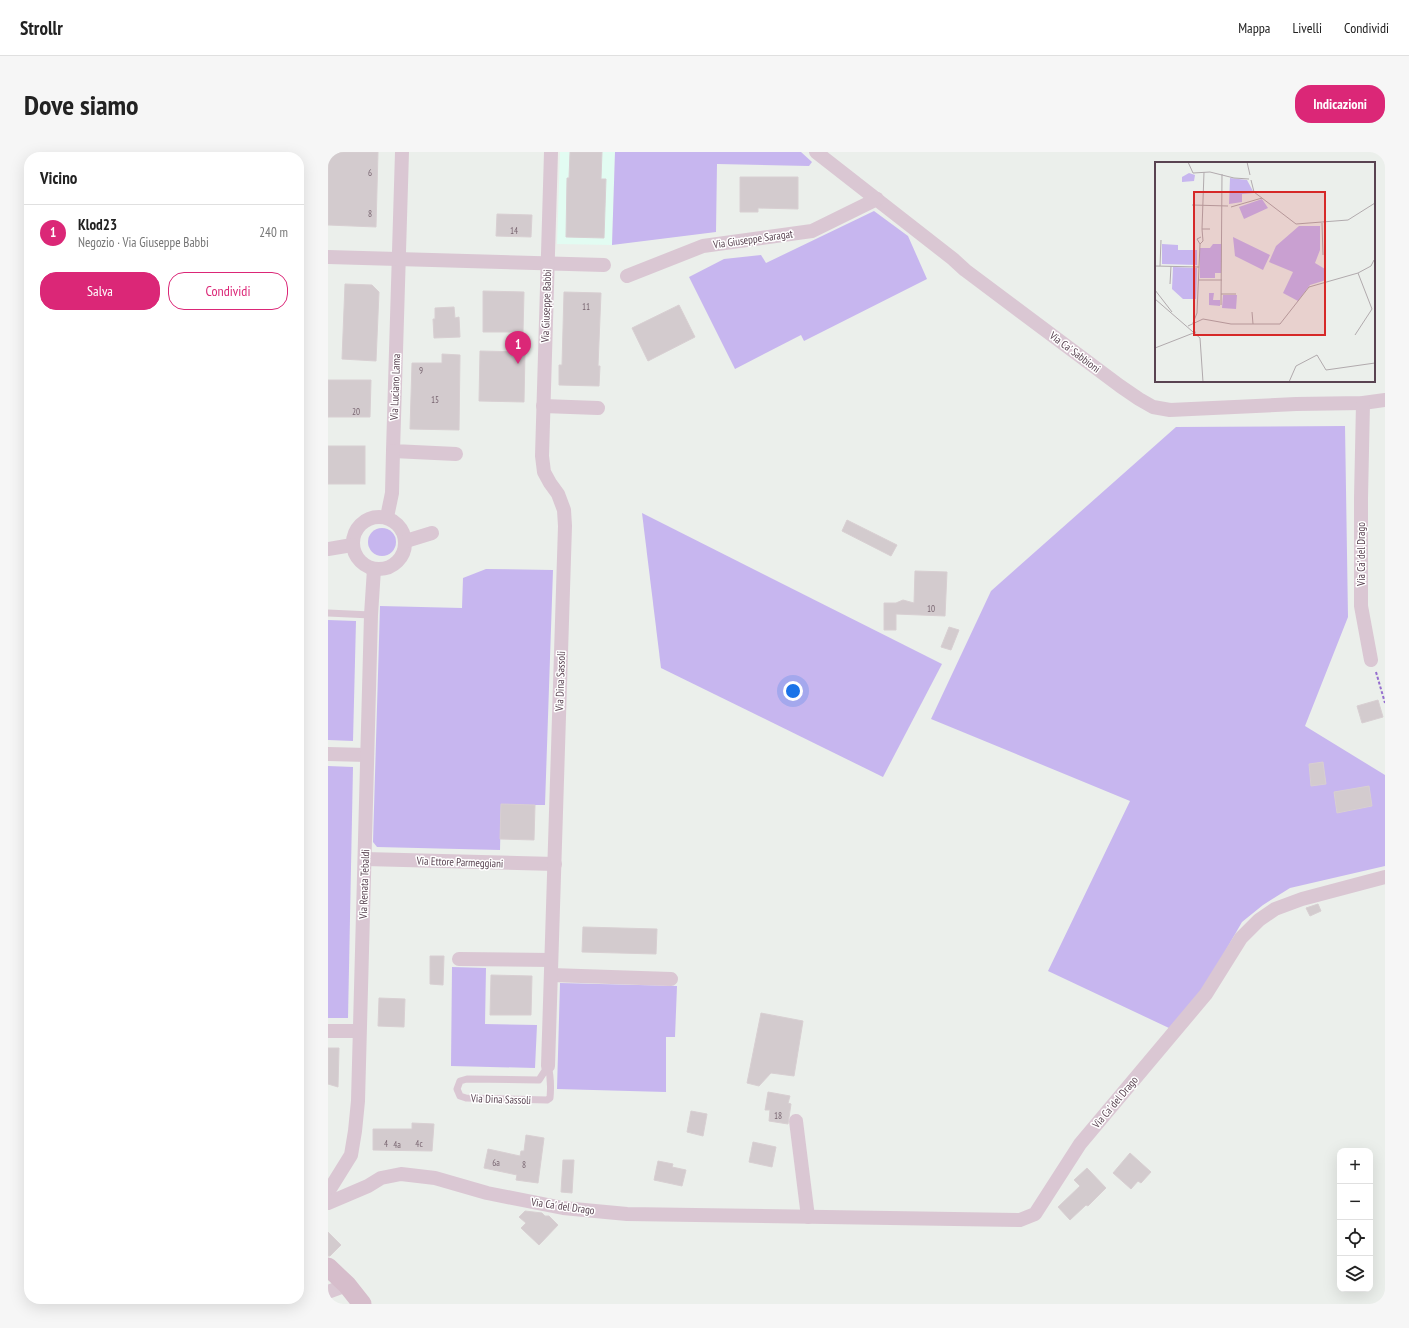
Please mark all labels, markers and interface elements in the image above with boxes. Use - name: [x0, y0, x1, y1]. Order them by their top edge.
- text: Strollr: [20, 16, 63, 40]
- text: Mappa: [1238, 19, 1270, 37]
- text: Livelli: [1292, 19, 1322, 37]
- text: Condividi: [1344, 19, 1389, 37]
- button: Indicazioni: [1295, 85, 1385, 123]
- text: Dove siamo: [24, 86, 139, 123]
- inset map: [1155, 162, 1375, 382]
- text: Vicino: [40, 167, 77, 189]
- house number: 6: [368, 167, 372, 178]
- house number: 8: [368, 208, 372, 219]
- text: Klod23: [78, 215, 117, 234]
- text: 1: [50, 224, 56, 241]
- text: 240 m: [259, 224, 288, 241]
- house number: 14: [510, 225, 518, 236]
- street label: Via Giuseppe Saragat: [711, 226, 794, 252]
- text: Negozio · Via Giuseppe Babbi: [78, 234, 209, 251]
- street label: Via Giuseppe Babbi: [538, 269, 554, 344]
- button: Salva: [40, 272, 160, 310]
- button: Condividi: [168, 272, 288, 310]
- house number: 11: [582, 301, 590, 312]
- street label: Via Ca' Sabbioni: [1046, 328, 1103, 376]
- pin: 1: [505, 331, 531, 364]
- street label: Via Luciano Lama: [387, 354, 403, 421]
- house number: 9: [419, 365, 423, 376]
- house number: 15: [431, 394, 439, 405]
- house number: 20: [352, 406, 360, 417]
- street label: Via Ca' del Drago: [1354, 522, 1368, 587]
- house number: 10: [927, 603, 935, 614]
- street label: Via Dina Sassoli: [552, 651, 568, 712]
- your location: [783, 681, 803, 701]
- street label: Via Renata Tebaldi: [356, 849, 372, 920]
- street label: Via Ettore Parmeggiani: [415, 853, 504, 871]
- street label: Via Ca' del Drago: [1088, 1073, 1141, 1132]
- street label: Via Dina Sassoli: [470, 1091, 531, 1107]
- house number: 18: [774, 1110, 782, 1121]
- house number: 4: [384, 1138, 388, 1149]
- house number: 4c: [415, 1138, 423, 1149]
- house number: 4a: [393, 1139, 401, 1150]
- map controls: [1337, 1148, 1373, 1292]
- button: +: [1337, 1148, 1373, 1184]
- house number: 6a: [492, 1157, 500, 1168]
- house number: 8: [522, 1159, 526, 1170]
- button: −: [1337, 1184, 1373, 1220]
- street label: Via Ca' del Drago: [529, 1194, 596, 1217]
- button: locate: [1337, 1220, 1373, 1256]
- button: layers: [1337, 1256, 1373, 1292]

